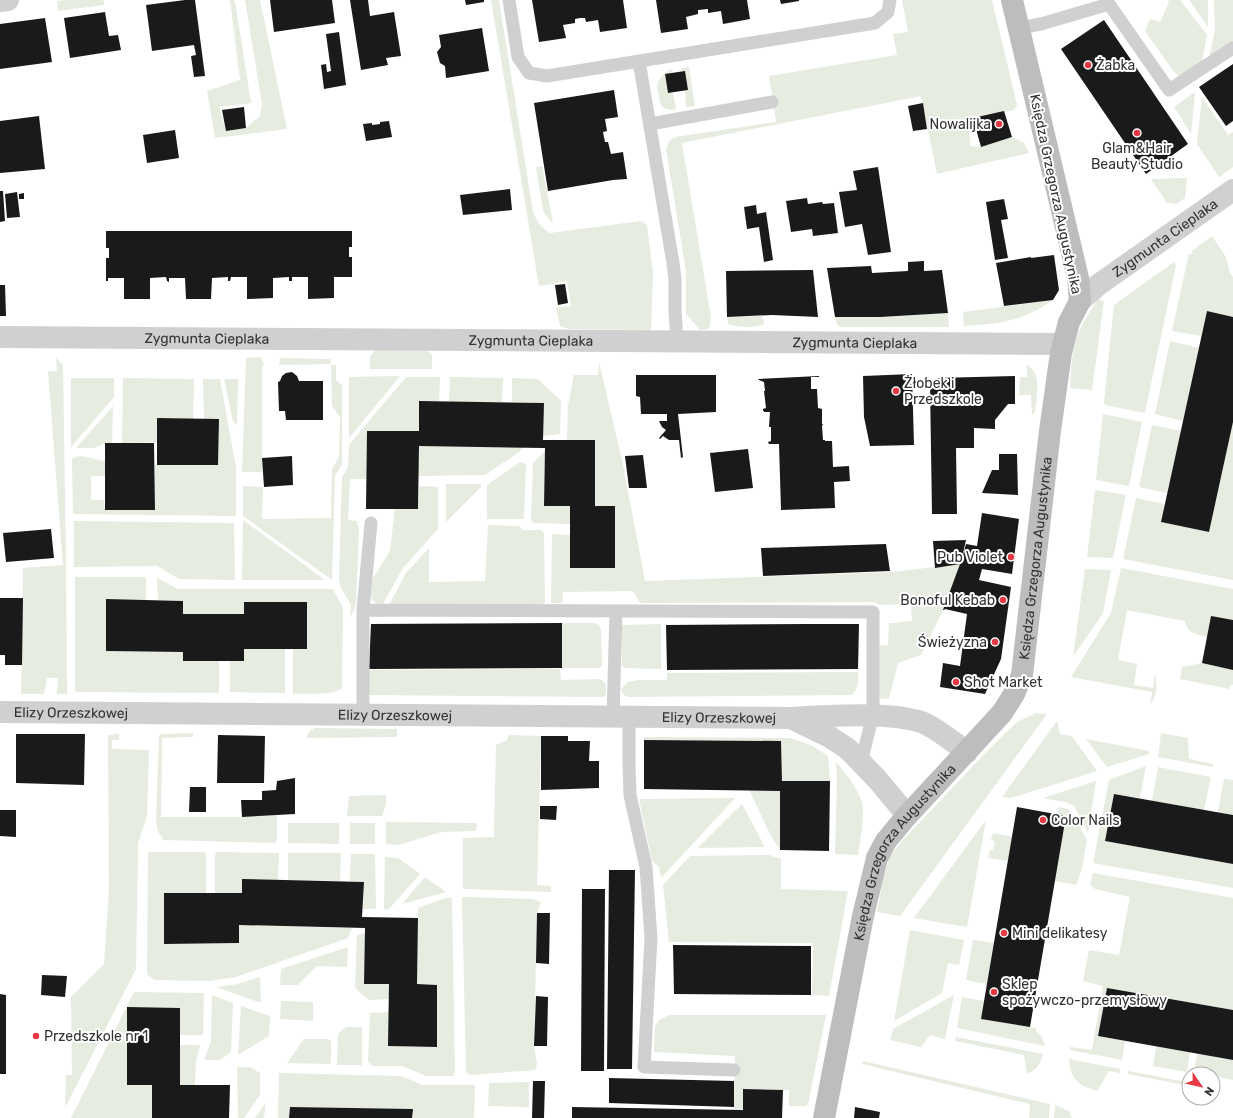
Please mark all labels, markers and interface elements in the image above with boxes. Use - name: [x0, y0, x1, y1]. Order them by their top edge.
- place label: Żabka: [1096, 57, 1135, 74]
- marker: Żabka: [1083, 60, 1093, 70]
- street label: Księdza Grzegorza Augustynika: [1026, 92, 1085, 296]
- place label: Nowalijka: [930, 116, 991, 133]
- marker: Nowalijka: [994, 119, 1004, 129]
- marker: Glam&Hair Beauty Studio: [1132, 128, 1142, 138]
- place label: Glam&Hair Beauty Studio: [1091, 140, 1183, 173]
- street label: Zygmunta Cieplaka: [1109, 195, 1221, 281]
- street label: Zygmunta Cieplaka: [145, 330, 269, 348]
- street label: Zygmunta Cieplaka: [469, 332, 593, 350]
- street label: Zygmunta Cieplaka: [793, 334, 917, 352]
- place label: Żłobek i Przedszkole: [904, 375, 982, 408]
- marker: Żłobek i Przedszkole: [891, 386, 901, 396]
- street label: Księdza Grzegorza Augustynika: [1016, 456, 1056, 661]
- place label: Pub Violet: [937, 549, 1004, 566]
- marker: Pub Violet: [1006, 552, 1016, 562]
- place label: Bonoful Kebab: [900, 592, 995, 609]
- marker: Bonoful Kebab: [998, 595, 1008, 605]
- place label: Świeżyzna: [918, 633, 987, 651]
- marker: Świeżyzna: [990, 637, 1000, 647]
- place label: Shot Market: [964, 674, 1043, 691]
- marker: Shot Market: [951, 677, 961, 687]
- street label: Elizy Orzeszkowej: [14, 704, 128, 722]
- street label: Elizy Orzeszkowej: [338, 707, 452, 724]
- street label: Elizy Orzeszkowej: [662, 709, 776, 727]
- street label: Księdza Grzegorza Augustynika: [850, 761, 960, 942]
- place label: Color Nails: [1051, 812, 1120, 829]
- marker: Color Nails: [1038, 815, 1048, 825]
- place label: Mini delikatesy: [1012, 925, 1108, 942]
- marker: Mini delikatesy: [999, 928, 1009, 938]
- place label: Sklep spożywczo-przemysłowy: [1002, 976, 1167, 1009]
- marker: Sklep spożywczo-przemysłowy: [989, 987, 999, 997]
- place label: Przedszkole nr 1: [44, 1028, 148, 1045]
- marker: Przedszkole nr 1: [31, 1031, 41, 1041]
- north arrow: [1181, 1066, 1221, 1106]
- text: N: [1201, 1084, 1216, 1098]

